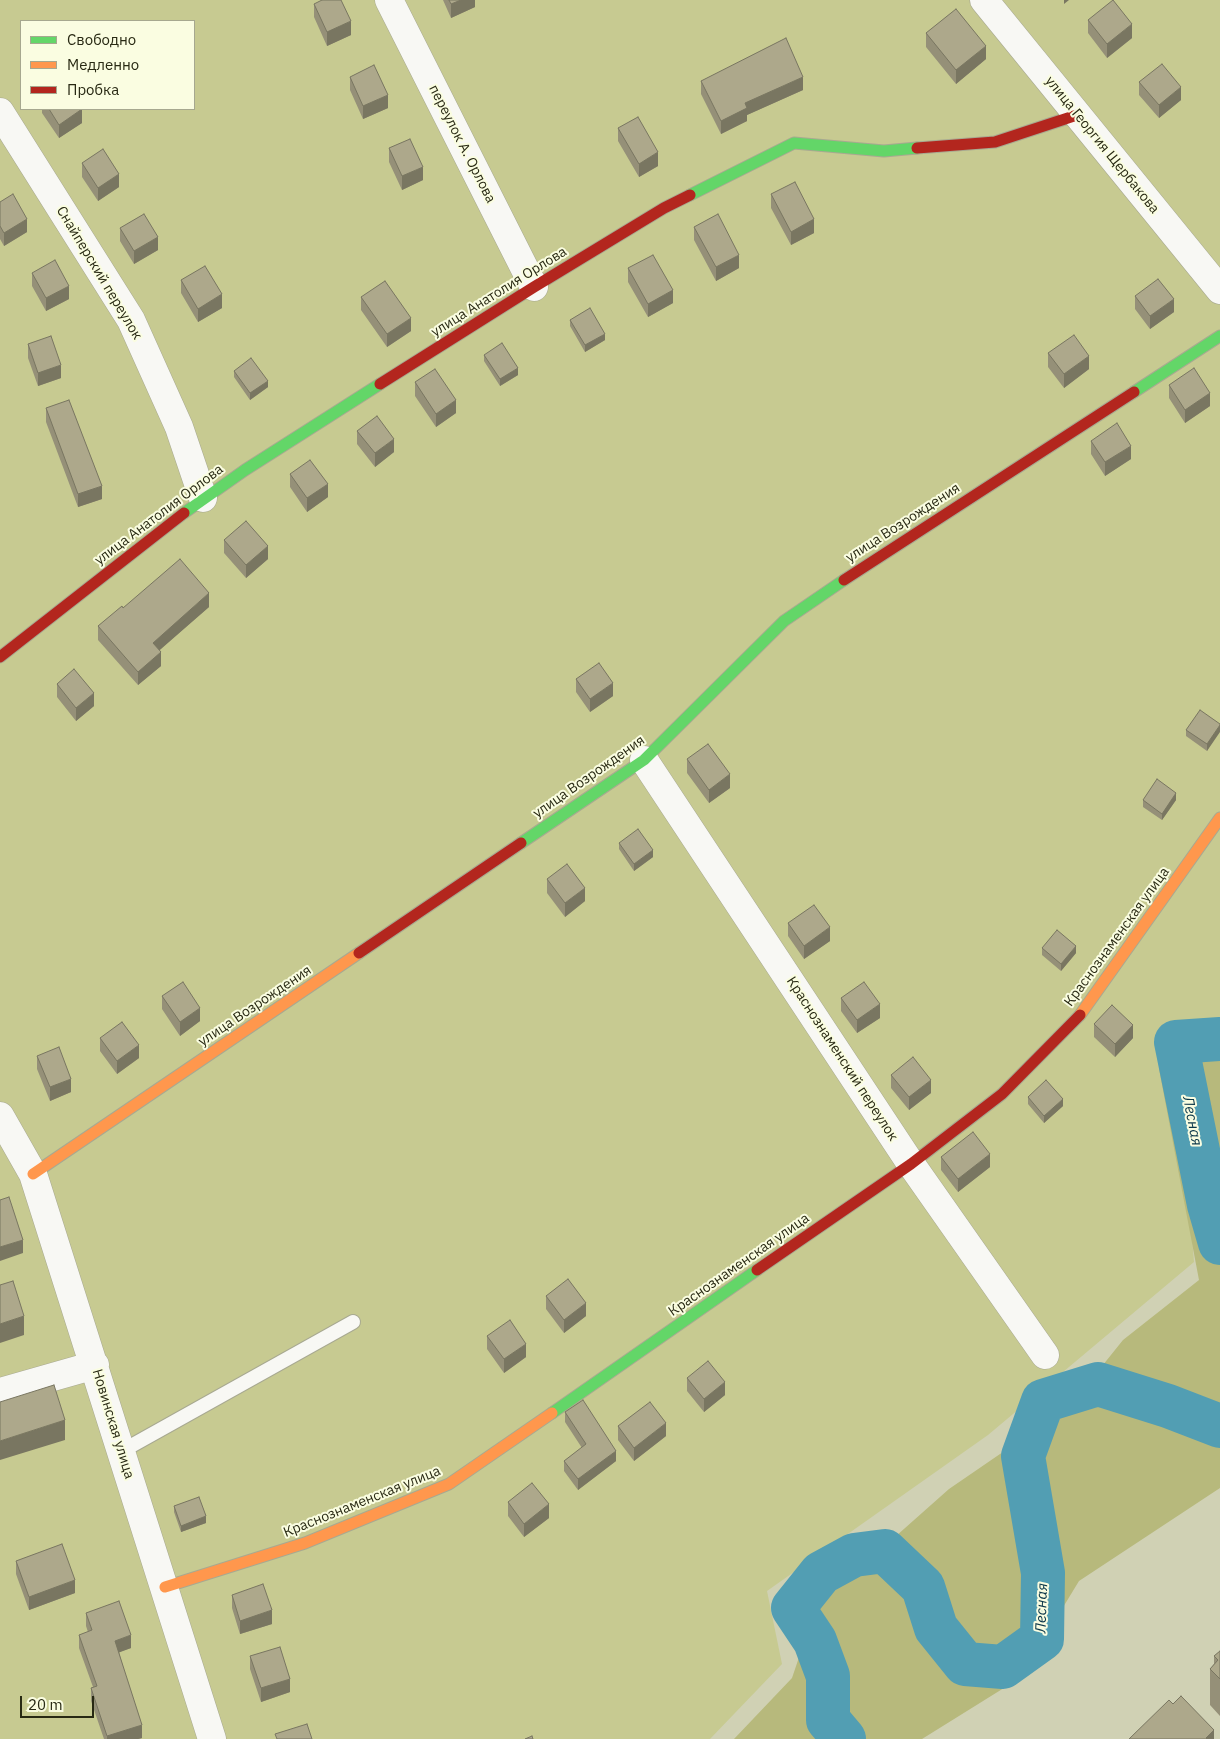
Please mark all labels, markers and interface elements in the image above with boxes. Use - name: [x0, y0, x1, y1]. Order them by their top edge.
- legend: [20, 20, 195, 110]
- text: Свободно: [67, 30, 136, 49]
- text: Медленно: [67, 55, 139, 74]
- street label: улица Георгия Щербакова: [1041, 73, 1163, 217]
- text: Пробка: [67, 80, 119, 99]
- street label: переулок А. Орлова: [425, 82, 499, 206]
- street label: Снайперский переулок: [52, 203, 146, 343]
- street label: улица Анатолия Орлова: [428, 243, 570, 341]
- street label: улица Анатолия Орлова: [91, 461, 227, 569]
- street label: улица Возрождения: [843, 480, 963, 566]
- street label: улица Возрождения: [530, 732, 648, 822]
- street label: Краснознаменская улица: [1061, 864, 1173, 1010]
- street label: улица Возрождения: [195, 962, 315, 1050]
- street label: Краснознаменский переулок: [783, 974, 901, 1144]
- water label: Лесная: [1178, 1095, 1206, 1147]
- street label: Краснознаменская улица: [665, 1210, 813, 1320]
- street label: Новинская улица: [88, 1367, 138, 1481]
- street label: Краснознаменская улица: [281, 1463, 443, 1541]
- water label: Лесная: [1032, 1583, 1052, 1633]
- scale bar: [22, 1686, 96, 1718]
- text: 20 m: [28, 1695, 63, 1714]

